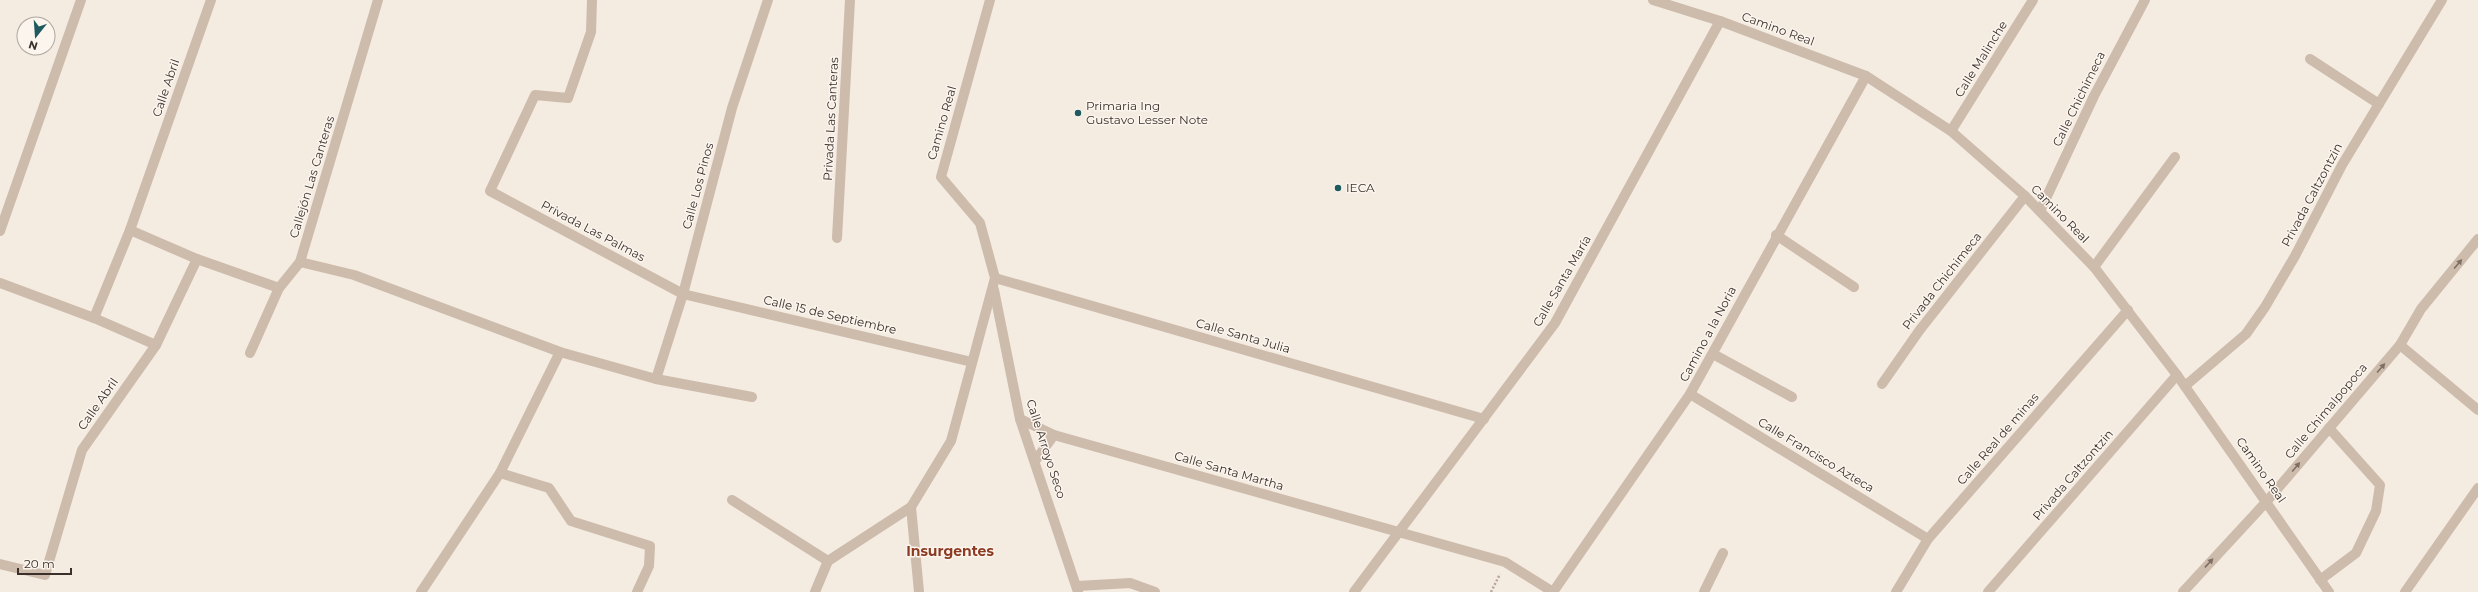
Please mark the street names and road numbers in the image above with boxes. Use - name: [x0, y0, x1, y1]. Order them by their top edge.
- street label: Camino Real: [1740, 8, 1817, 49]
- street label: Calle Malinche: [1951, 18, 2010, 100]
- street label: Calle Chichimeca: [2049, 49, 2108, 149]
- street label: Calle Abril: [149, 57, 182, 119]
- street label: Privada Las Canteras: [820, 57, 841, 181]
- street label: Camino Real: [924, 84, 959, 162]
- street label: Callejón Las Canteras: [286, 114, 337, 240]
- street label: Privada Caltzontzin: [2278, 140, 2345, 249]
- street label: Calle Los Pinos: [679, 141, 716, 231]
- street label: Camino Real: [2028, 181, 2093, 246]
- street label: Privada Las Palmas: [539, 197, 648, 264]
- street label: Privada Chichimeca: [1899, 229, 1984, 332]
- street label: Calle Santa María: [1529, 232, 1594, 329]
- street label: Camino a la Noria: [1676, 283, 1739, 384]
- street label: Calle 15 de Septiembre: [762, 292, 898, 337]
- street label: Calle Santa Julia: [1194, 315, 1292, 356]
- street label: Calle Chimalpopoca: [2281, 360, 2370, 462]
- street label: Calle Abril: [74, 375, 121, 433]
- street label: Calle Real de minas: [1954, 389, 2042, 488]
- street label: Calle Arroyo Seco: [1023, 397, 1070, 500]
- street label: Calle Francisco Azteca: [1755, 414, 1877, 495]
- street label: Privada Caltzontzin: [2029, 426, 2116, 523]
- street label: Camino Real: [2233, 434, 2289, 505]
- street label: Calle Santa Martha: [1173, 448, 1286, 493]

